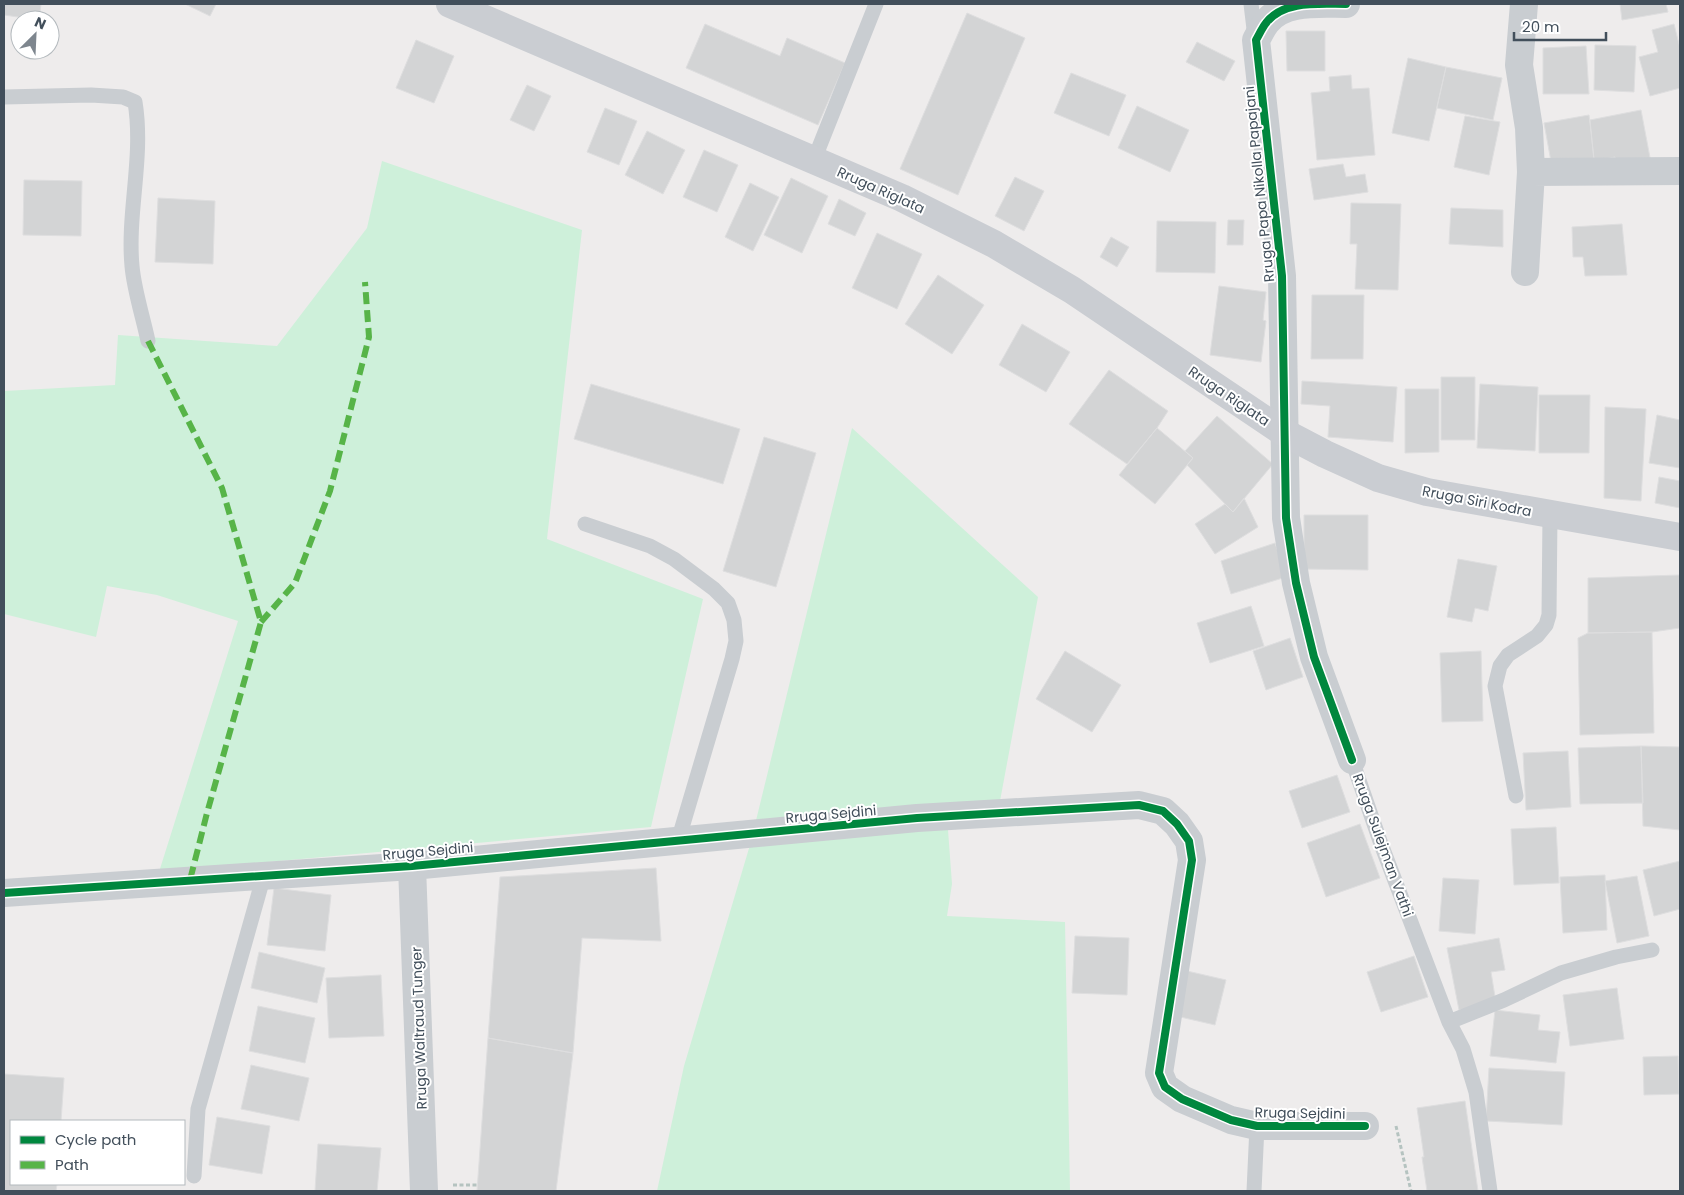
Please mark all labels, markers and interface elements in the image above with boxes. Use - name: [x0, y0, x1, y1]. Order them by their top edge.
- north arrow: [10, 10, 60, 60]
- scale bar: [1514, 10, 1606, 42]
- text: N: [31, 12, 49, 34]
- text: 20 m: [1522, 16, 1560, 37]
- street label: Rruga Papa Nikolla Papajani: [1239, 85, 1279, 283]
- street label: Rruga Riglata: [834, 162, 928, 218]
- street label: Rruga Riglata: [1184, 361, 1274, 431]
- street label: Rruga Siri Kodra: [1421, 481, 1533, 521]
- street label: Rruga Sulejman Vathi: [1348, 771, 1418, 919]
- street label: Rruga Sejdini: [785, 800, 877, 828]
- street label: Rruga Sejdini: [382, 837, 474, 865]
- street label: Rruga Waltraud Tunger: [406, 946, 432, 1110]
- street label: Rruga Sejdini: [1254, 1102, 1346, 1124]
- legend: [10, 1120, 185, 1185]
- text: Cycle path: [55, 1129, 136, 1150]
- text: Path: [55, 1154, 89, 1175]

